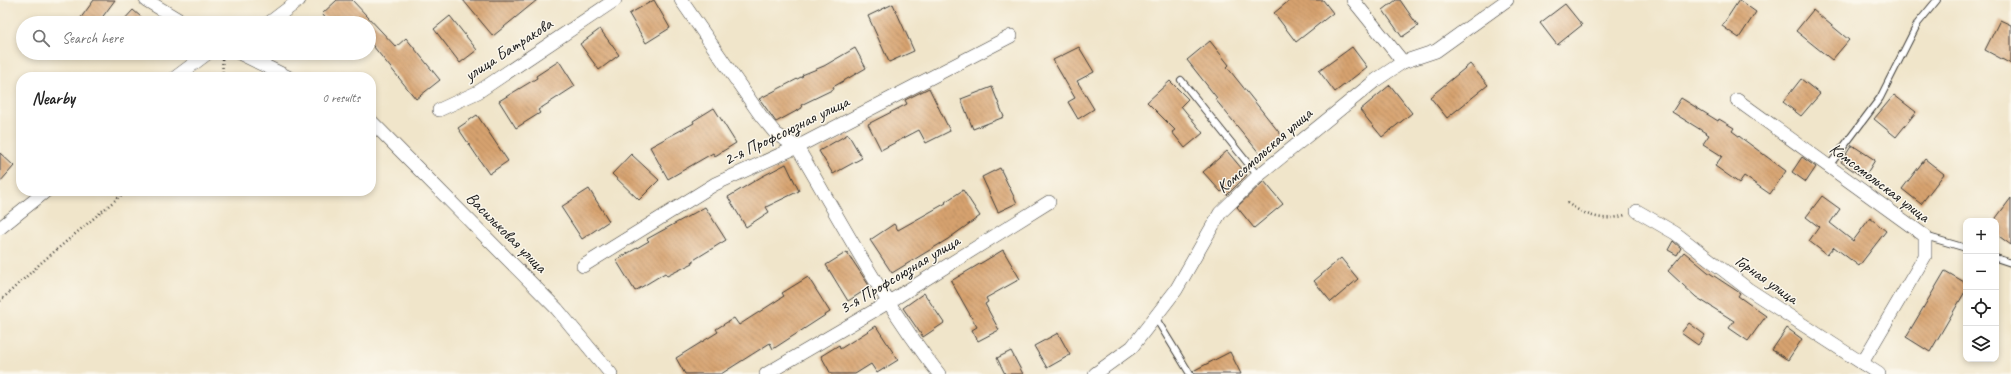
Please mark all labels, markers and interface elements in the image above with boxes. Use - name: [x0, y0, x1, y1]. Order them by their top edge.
- street label: улица Батракова: [460, 12, 557, 86]
- search box: [16, 16, 376, 60]
- icon: search: [30, 27, 52, 49]
- text: Search here: [62, 29, 123, 48]
- text: Nearby: [32, 88, 75, 109]
- text: 0 results: [322, 90, 360, 106]
- street label: 2-я Профсоюзная улица: [720, 90, 855, 171]
- street label: Комсомольская улица: [1212, 102, 1317, 198]
- street label: Комсомольская улица: [1826, 138, 1935, 228]
- street label: Васильковая улица: [462, 188, 552, 278]
- map controls: [1963, 218, 1999, 362]
- button: +: [1963, 218, 1999, 254]
- street label: 3-я Профсоюзная улица: [835, 229, 966, 320]
- street label: Горная улица: [1731, 250, 1804, 310]
- button: −: [1963, 254, 1999, 290]
- button: locate: [1963, 290, 1999, 326]
- button: layers: [1963, 326, 1999, 362]

